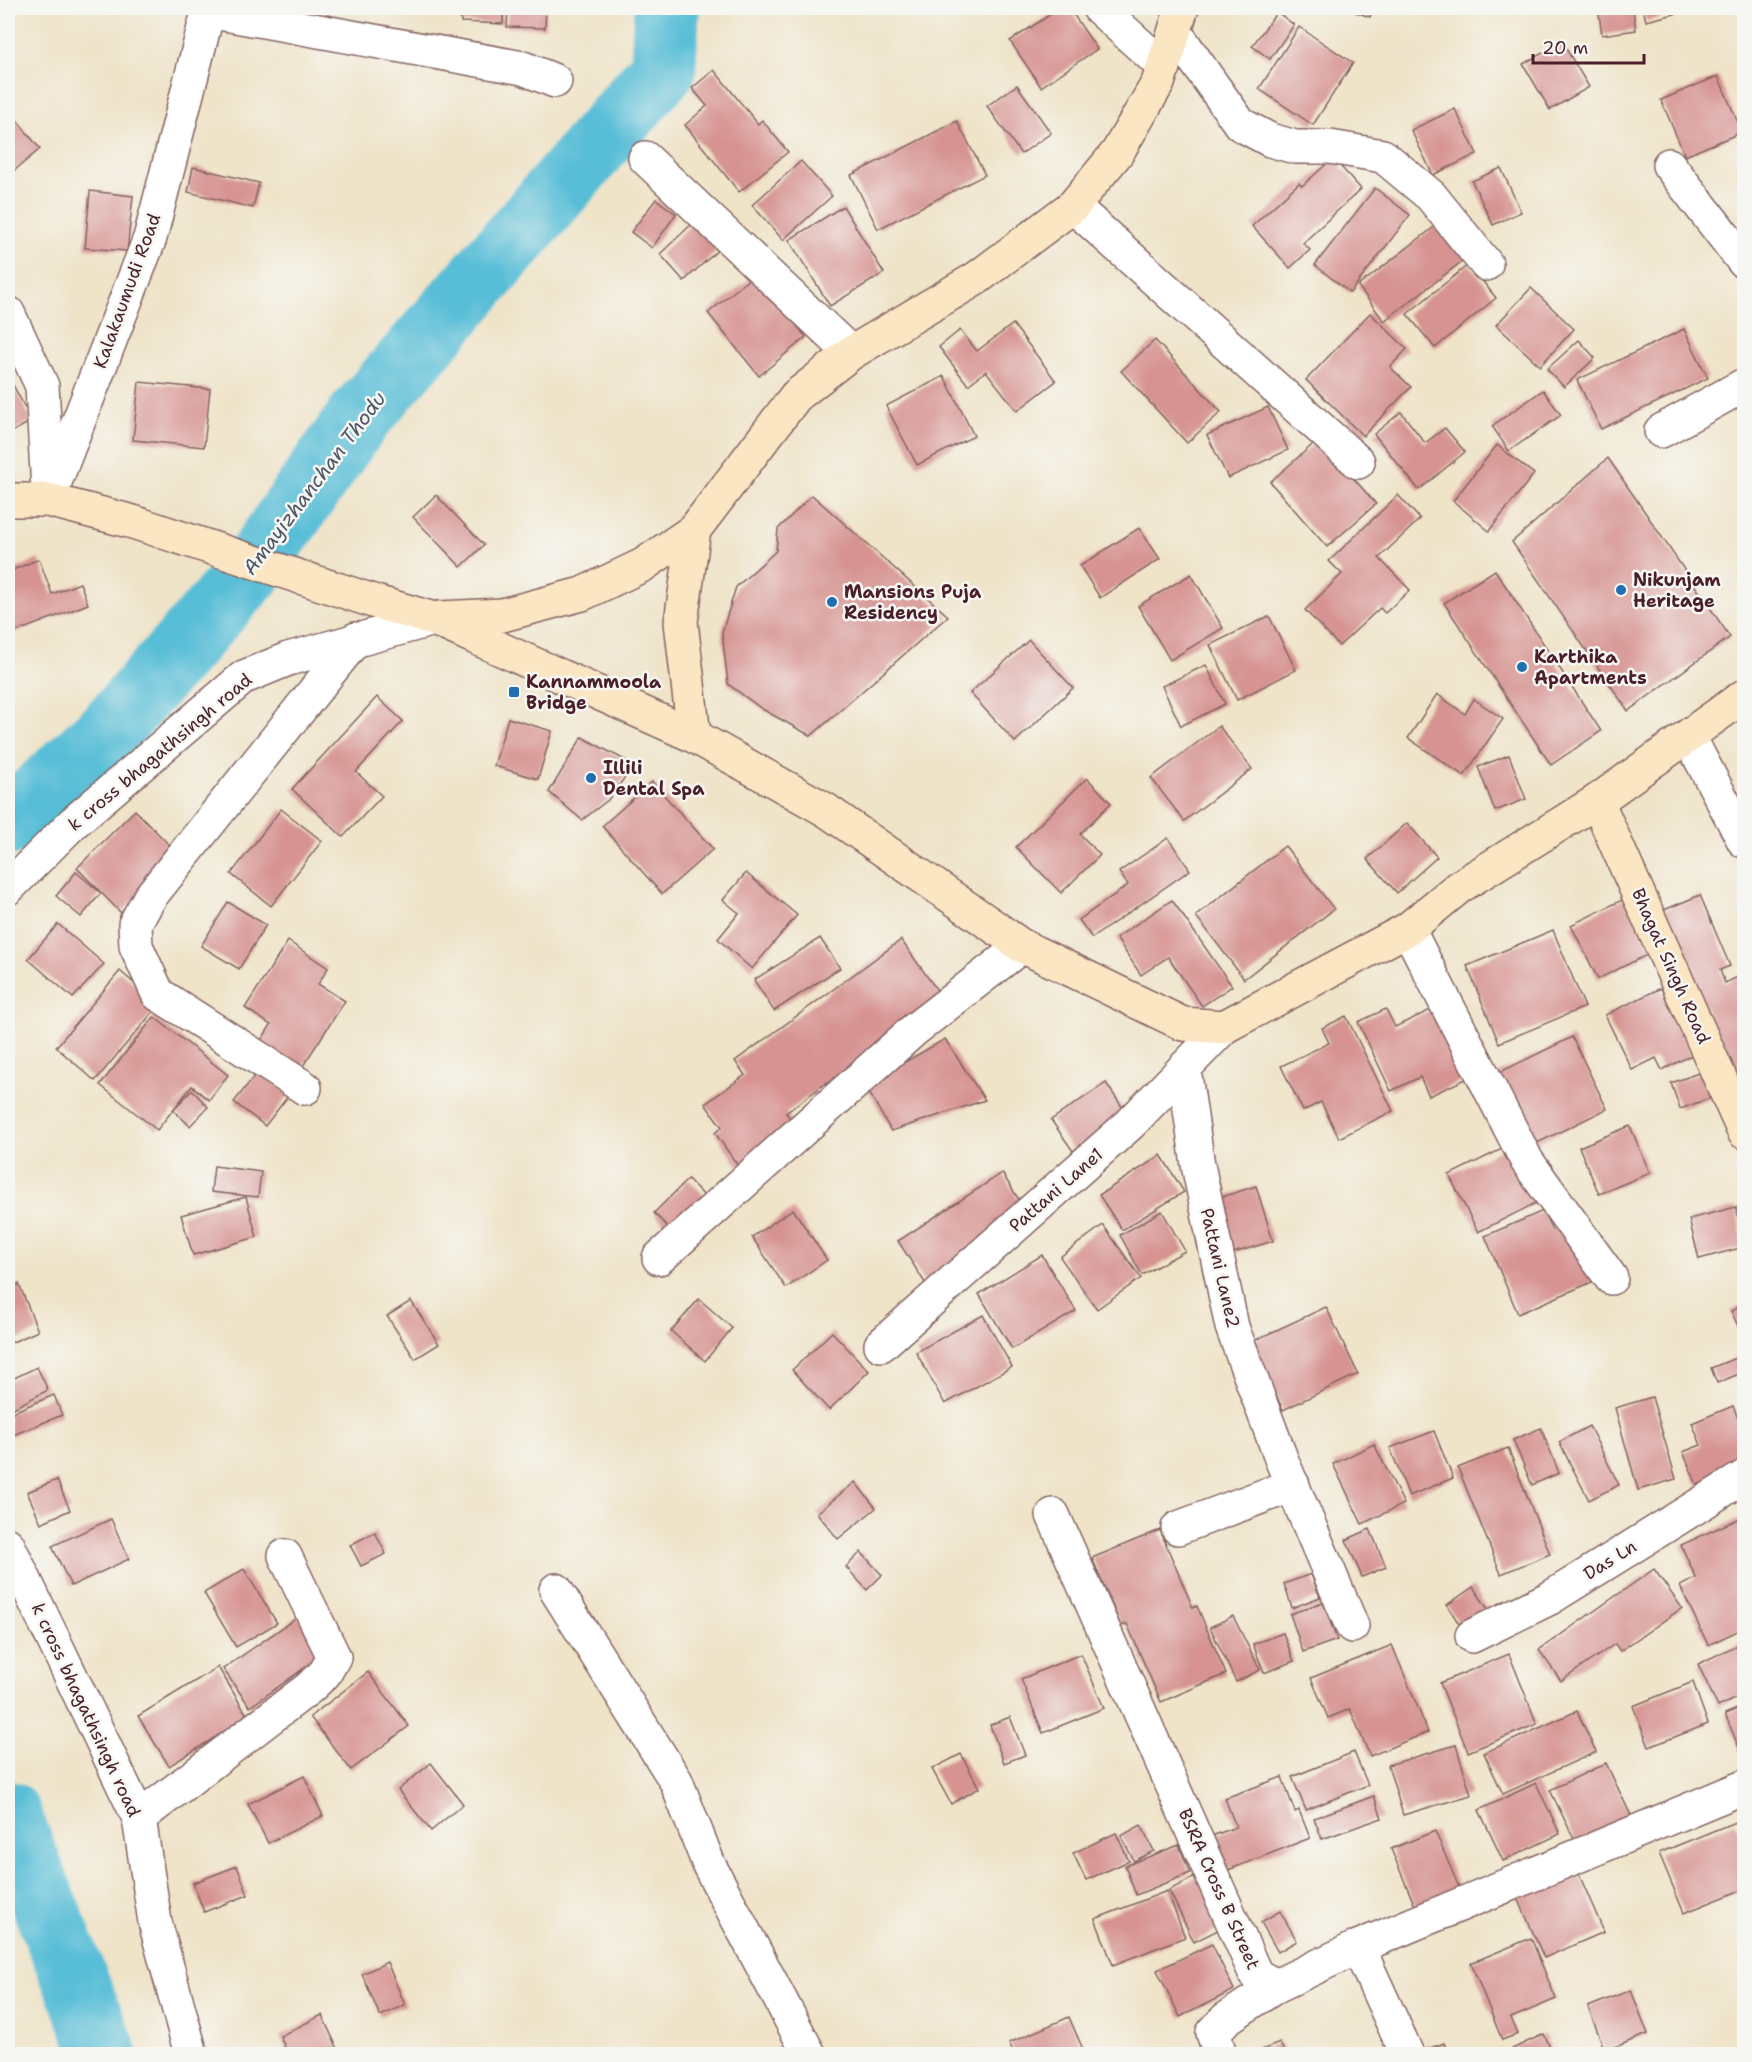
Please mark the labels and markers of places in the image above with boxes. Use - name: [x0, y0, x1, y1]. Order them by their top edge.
- place label: Nikunjam Heritage: [1633, 568, 1721, 613]
- place label: Mansions Puja Residency: [844, 580, 982, 625]
- marker: Nikunjam Heritage: [1614, 583, 1628, 597]
- marker: Mansions Puja Residency: [825, 595, 839, 609]
- place label: Karthika Apartments: [1534, 645, 1647, 690]
- marker: Karthika Apartments: [1515, 660, 1529, 674]
- place label: Kannammoola Bridge: [526, 670, 662, 715]
- marker: Kannammoola Bridge: [507, 685, 521, 699]
- place label: Illili Dental Spa: [603, 756, 705, 801]
- marker: Illili Dental Spa: [584, 771, 598, 785]

